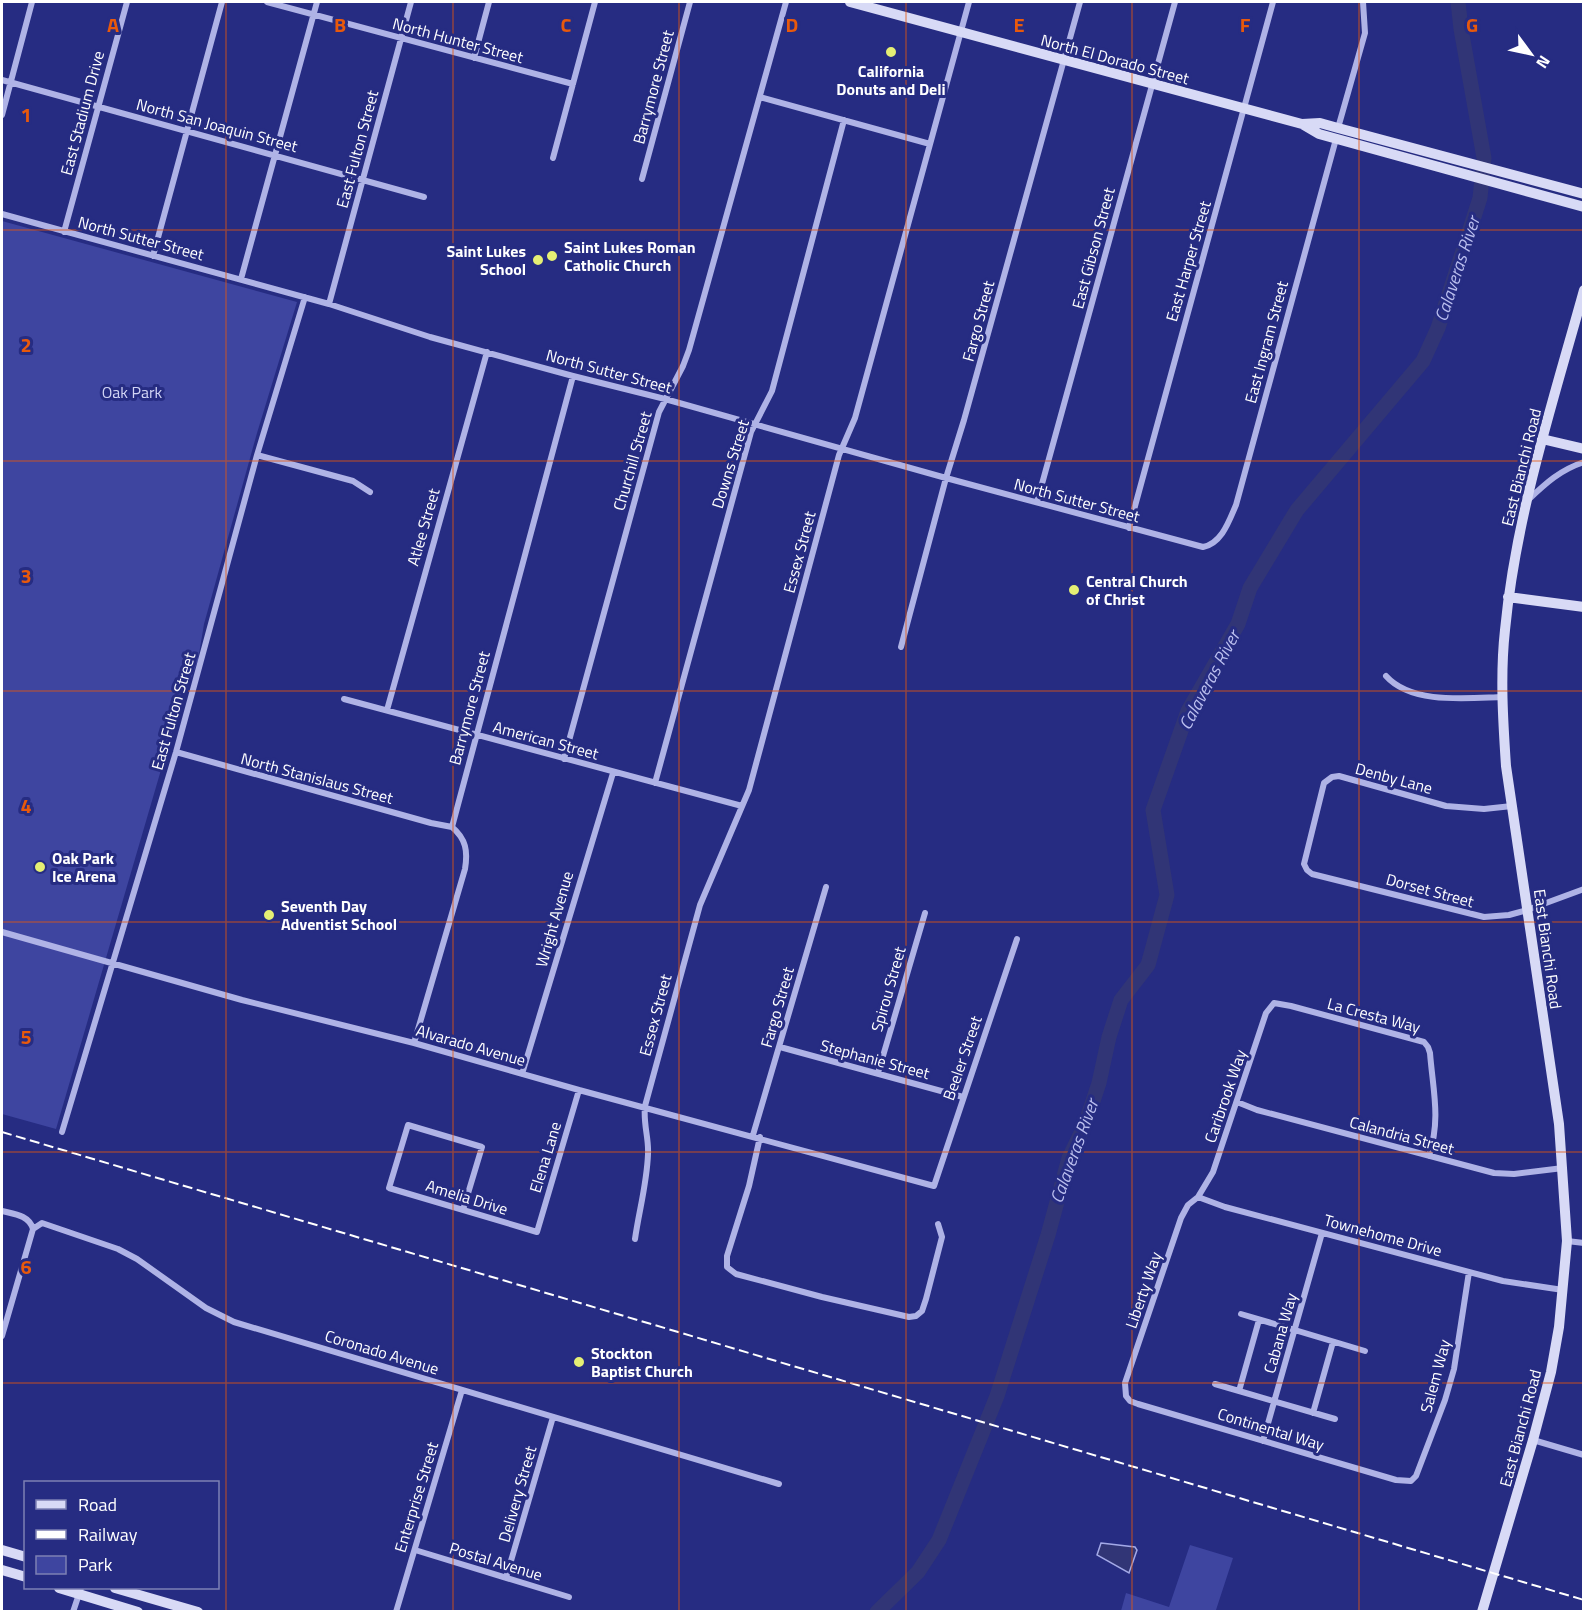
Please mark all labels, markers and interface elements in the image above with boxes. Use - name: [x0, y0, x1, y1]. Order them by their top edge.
- text: A: [107, 9, 119, 40]
- text: B: [334, 9, 346, 40]
- text: C: [561, 9, 572, 40]
- text: D: [786, 9, 798, 40]
- text: E: [1013, 9, 1025, 40]
- text: F: [1240, 9, 1251, 40]
- text: G: [1466, 9, 1478, 40]
- street label: North Hunter Street: [390, 11, 526, 69]
- north arrow: [1501, 24, 1561, 84]
- street label: Barrymore Street: [626, 27, 680, 146]
- street label: North El Dorado Street: [1038, 28, 1192, 90]
- marker: California Donuts and Deli: [884, 45, 898, 59]
- street label: East Stadium Drive: [54, 48, 110, 178]
- text: N: [1530, 51, 1557, 73]
- place label: California Donuts and Deli: [836, 59, 946, 101]
- street label: East Fulton Street: [330, 87, 384, 211]
- street label: North San Joaquin Street: [134, 92, 301, 158]
- text: 1: [20, 99, 32, 130]
- street label: East Gibson Street: [1065, 184, 1121, 311]
- street label: East Harper Street: [1159, 197, 1217, 324]
- street label: North Sutter Street: [75, 210, 207, 266]
- water label: Calaveras River: [1427, 211, 1487, 325]
- place label: Saint Lukes Roman Catholic Church: [564, 235, 696, 277]
- place label: Saint Lukes School: [447, 239, 526, 281]
- marker: Saint Lukes Roman Catholic Church: [545, 249, 559, 263]
- marker: Saint Lukes School: [531, 253, 545, 267]
- street label: Fargo Street: [956, 278, 1000, 364]
- street label: East Ingram Street: [1238, 278, 1294, 406]
- text: 2: [20, 329, 32, 360]
- street label: North Sutter Street: [543, 343, 675, 399]
- park label: Oak Park: [102, 380, 163, 404]
- street label: East Bianchi Road: [1495, 406, 1547, 528]
- street label: Churchill Street: [606, 408, 658, 514]
- street label: Downs Street: [705, 416, 755, 511]
- street label: North Sutter Street: [1011, 472, 1143, 528]
- street label: Atlee Street: [401, 485, 446, 569]
- street label: Essex Street: [777, 508, 822, 596]
- text: 3: [20, 560, 32, 591]
- place label: Central Church of Christ: [1086, 569, 1188, 611]
- marker: Central Church of Christ: [1067, 583, 1081, 597]
- water label: Calaveras River: [1172, 624, 1248, 734]
- street label: Barrymore Street: [442, 648, 496, 767]
- street label: East Fulton Street: [145, 649, 201, 773]
- street label: American Street: [491, 714, 602, 766]
- street label: North Stanislaus Street: [238, 746, 396, 810]
- street label: Denby Lane: [1353, 756, 1435, 800]
- text: 4: [20, 790, 32, 821]
- place label: Oak Park Ice Arena: [52, 846, 116, 888]
- marker: Oak Park Ice Arena: [33, 860, 47, 874]
- street label: Dorset Street: [1383, 867, 1477, 913]
- street label: Wright Avenue: [529, 868, 579, 970]
- street label: East Bianchi Road: [1528, 888, 1568, 1010]
- place label: Seventh Day Adventist School: [281, 894, 397, 936]
- marker: Seventh Day Adventist School: [262, 908, 276, 922]
- street label: Spirou Street: [864, 943, 912, 1034]
- street label: Fargo Street: [754, 964, 800, 1050]
- street label: Essex Street: [633, 971, 678, 1059]
- street label: La Cresta Way: [1325, 991, 1423, 1039]
- street label: Beeler Street: [936, 1012, 988, 1104]
- street label: Alvarado Avenue: [413, 1018, 529, 1072]
- text: 5: [20, 1021, 32, 1052]
- street label: Stephanie Street: [818, 1033, 933, 1085]
- street label: Caribrook Way: [1198, 1046, 1252, 1146]
- water label: Calaveras River: [1043, 1093, 1106, 1207]
- street label: Calandria Street: [1347, 1110, 1457, 1161]
- street label: Elena Lane: [523, 1119, 567, 1195]
- street label: Amelia Drive: [423, 1173, 511, 1221]
- street label: Townehome Drive: [1321, 1208, 1445, 1262]
- street label: Liberty Way: [1119, 1248, 1167, 1332]
- text: 6: [20, 1251, 32, 1282]
- street label: Cabana Way: [1257, 1290, 1303, 1376]
- street label: Coronado Avenue: [322, 1323, 442, 1381]
- street label: Salem Way: [1414, 1336, 1456, 1415]
- place label: Stockton Baptist Church: [591, 1341, 693, 1383]
- marker: Stockton Baptist Church: [572, 1355, 586, 1369]
- street label: East Bianchi Road: [1493, 1367, 1547, 1489]
- street label: Continental Way: [1215, 1401, 1328, 1457]
- street label: Enterprise Street: [388, 1438, 444, 1555]
- street label: Delivery Street: [492, 1443, 542, 1545]
- legend: [24, 1481, 219, 1589]
- text: Road: [78, 1491, 117, 1518]
- text: Railway: [78, 1521, 138, 1548]
- street label: Postal Avenue: [446, 1535, 546, 1587]
- text: Park: [78, 1551, 113, 1578]

